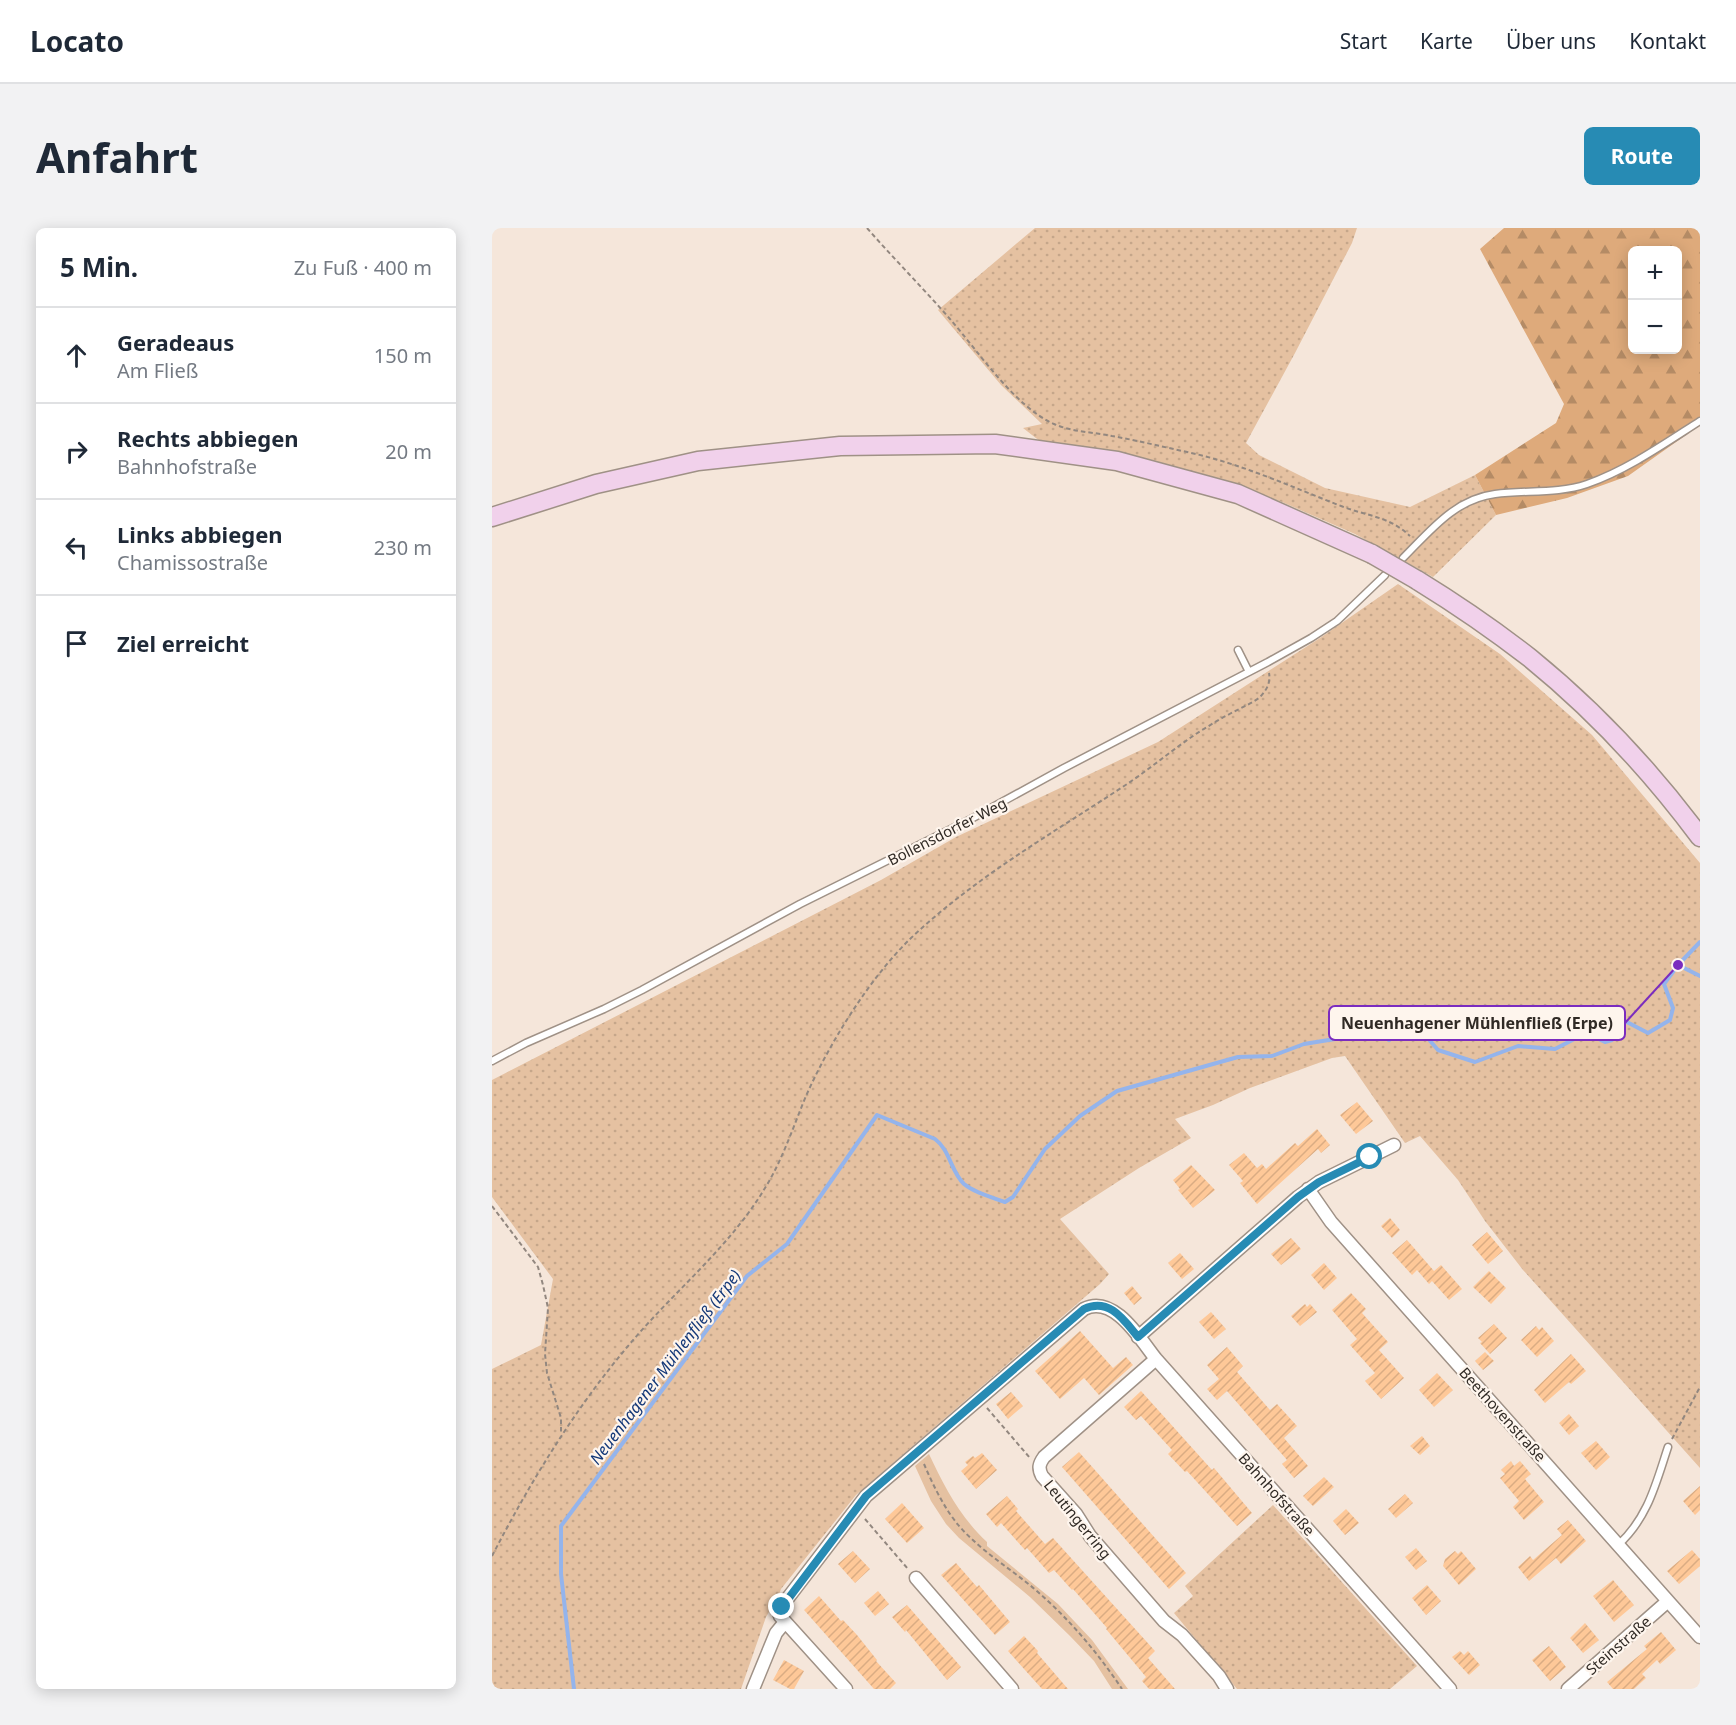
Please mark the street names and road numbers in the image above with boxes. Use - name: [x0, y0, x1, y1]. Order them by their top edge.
- street label: Bollensdorfer Weg: [884, 792, 1010, 870]
- street label: Beethovenstraße: [1455, 1363, 1551, 1465]
- street label: Bahnhofstraße: [1234, 1448, 1320, 1540]
- street label: Leutingerring: [1040, 1475, 1116, 1563]
- street label: Steinstraße: [1581, 1611, 1655, 1679]

